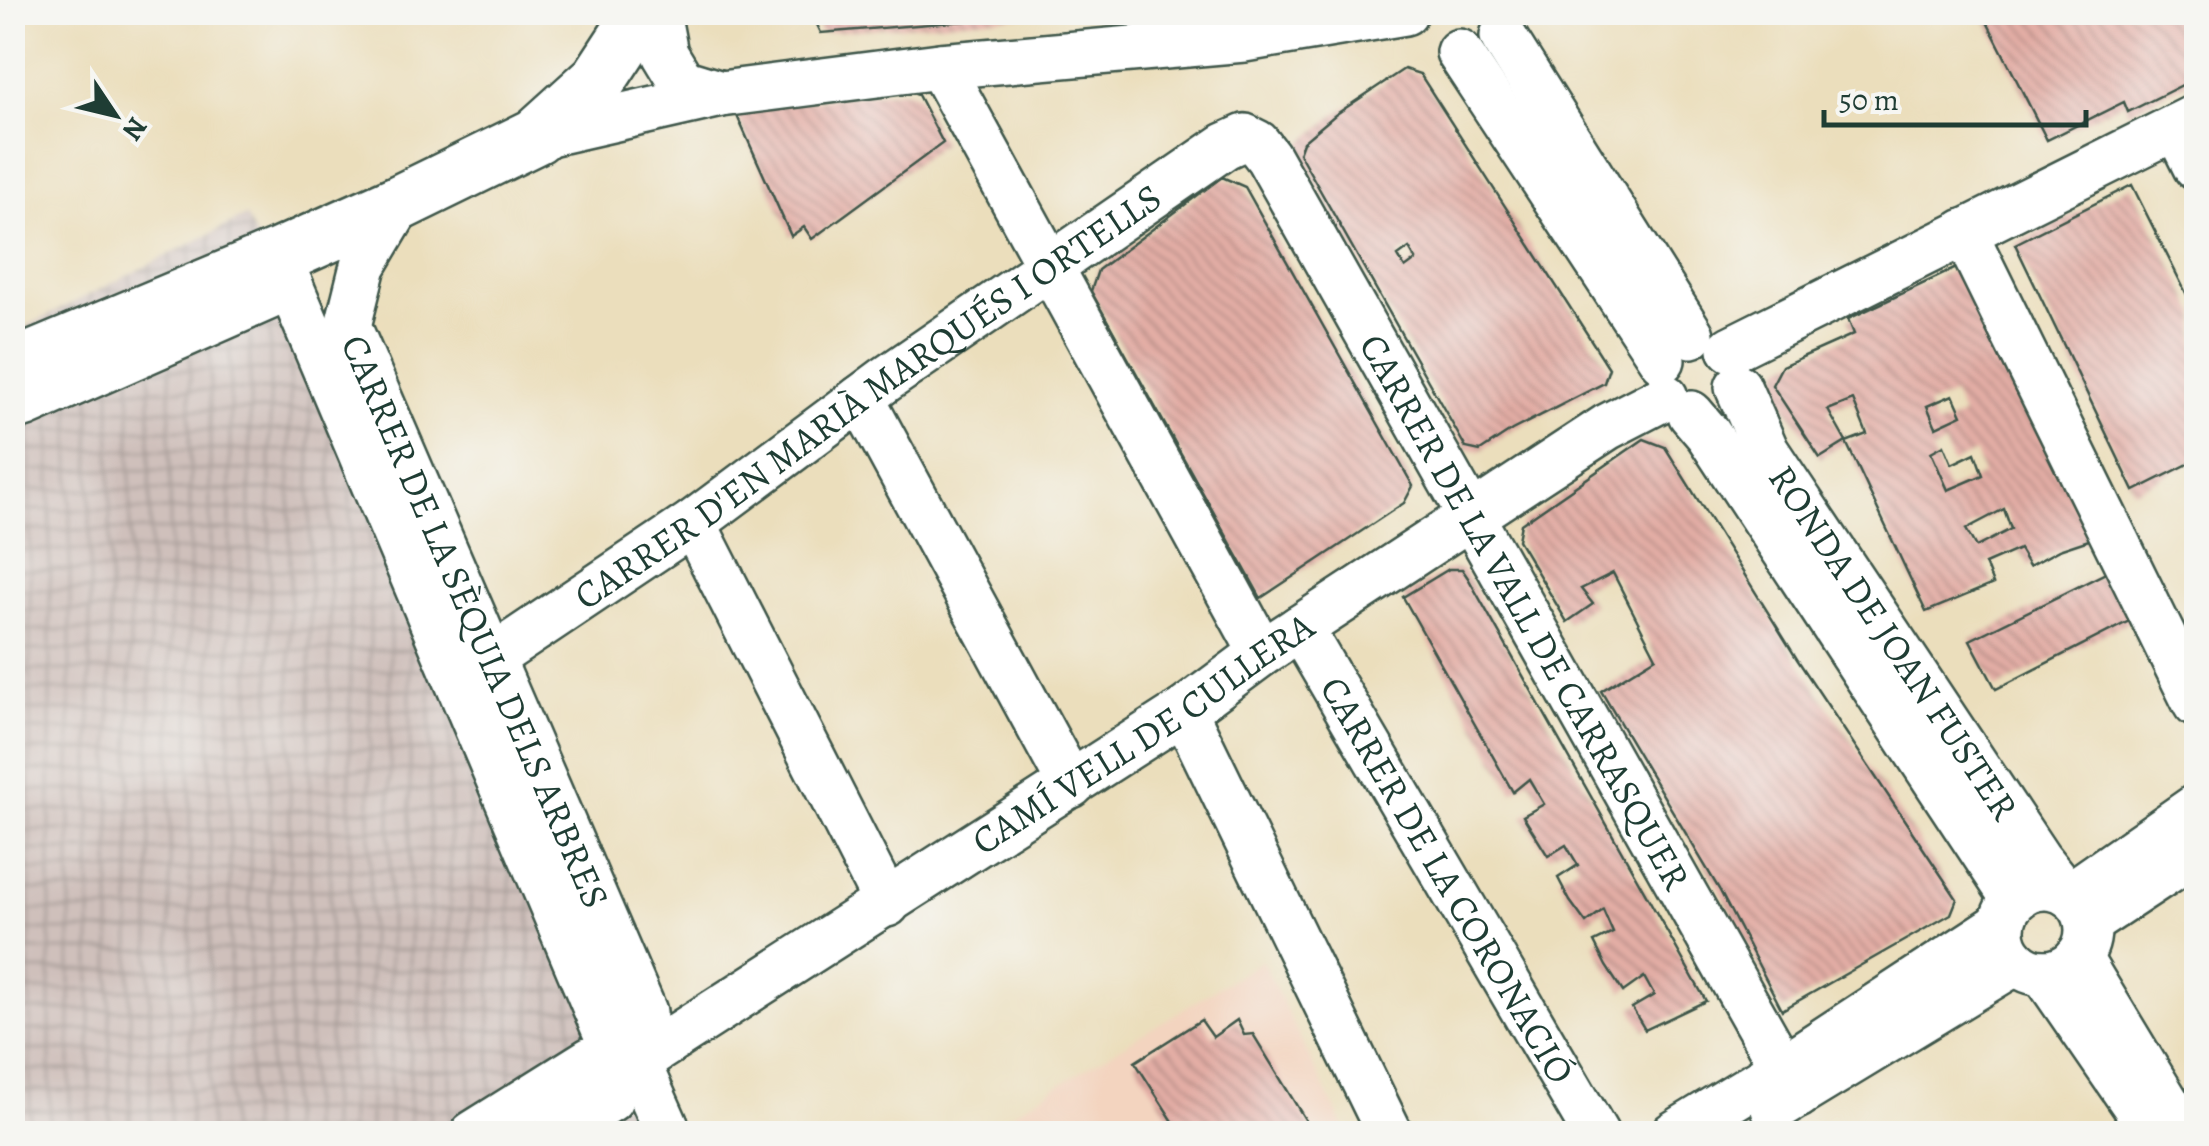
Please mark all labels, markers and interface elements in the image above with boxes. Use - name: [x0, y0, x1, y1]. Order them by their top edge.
- north arrow: [65, 65, 165, 165]
- scale bar: [1824, 65, 2086, 127]
- text: 50 m: [1839, 80, 1899, 120]
- text: N: [113, 110, 156, 148]
- street label: CARRER D'EN MARIÀ MARQUÉS I ORTELLS: [564, 171, 1172, 622]
- street label: CARRER DE LA VALL DE CARRASQUER: [1347, 324, 1703, 899]
- street label: CARRER DE LA SÈQUIA DELS ARBRES: [329, 327, 622, 916]
- street label: RONDA DE JOAN FUSTER: [1756, 455, 2031, 830]
- street label: CAMÍ VELL DE CULLERA: [962, 600, 1325, 867]
- street label: CARRER DE LA CORONACIÓ: [1308, 667, 1587, 1093]

